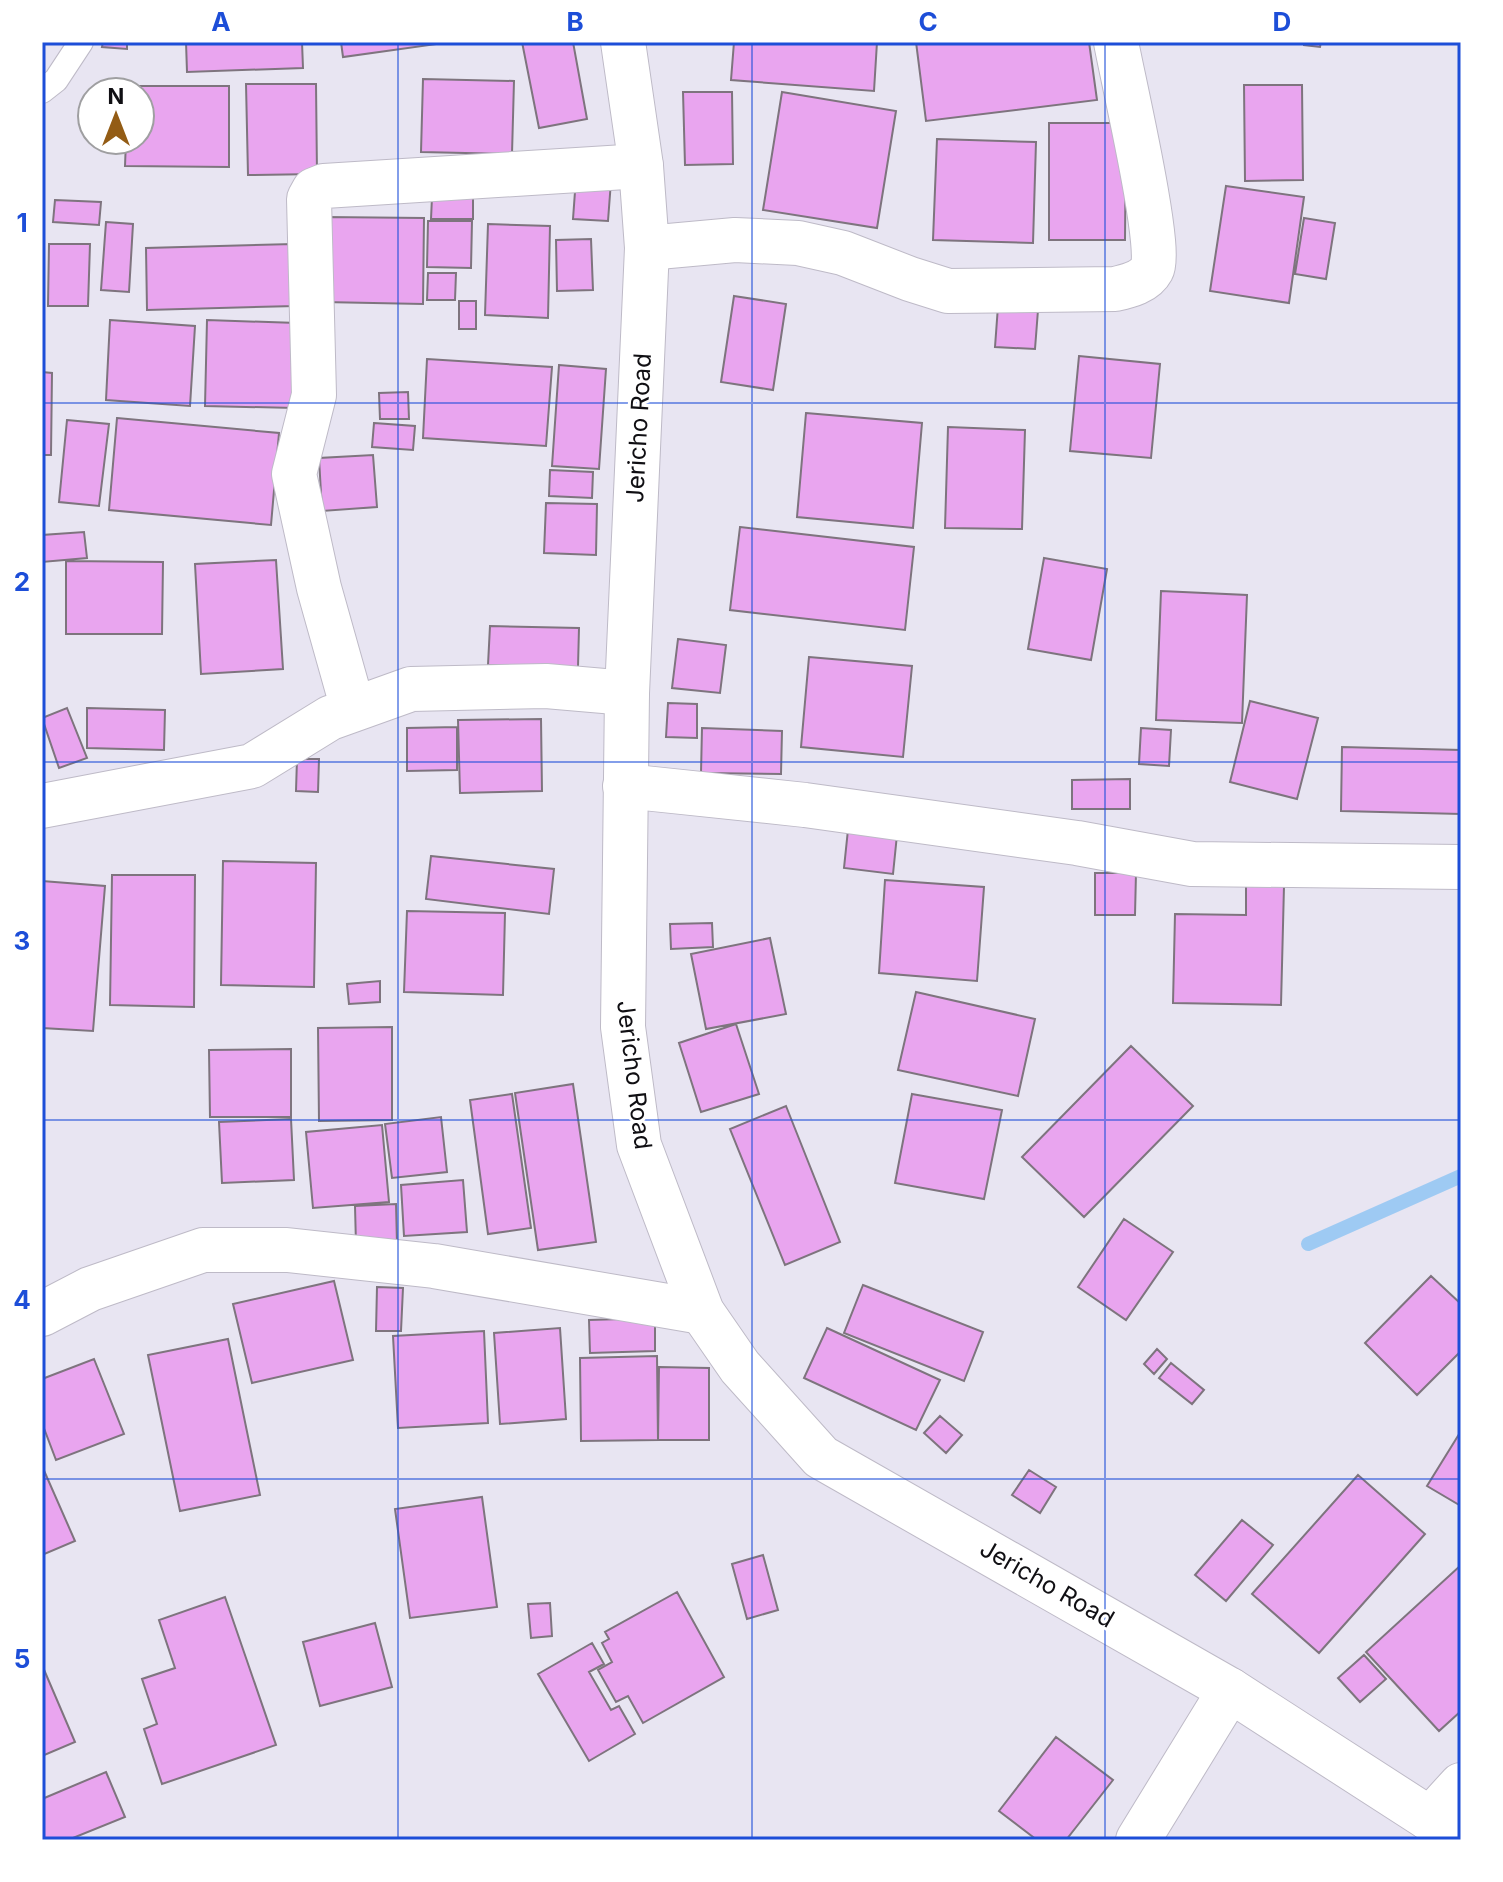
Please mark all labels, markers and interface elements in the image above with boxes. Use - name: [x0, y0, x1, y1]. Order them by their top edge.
- text: A: [211, 6, 231, 37]
- text: B: [566, 6, 584, 37]
- text: C: [918, 6, 938, 37]
- text: D: [1273, 6, 1291, 37]
- north arrow: [76, 76, 156, 156]
- text: N: [108, 83, 124, 109]
- text: 1: [16, 207, 28, 238]
- street label: Jericho Road: [620, 352, 657, 504]
- text: 2: [14, 566, 30, 597]
- text: 3: [14, 925, 30, 956]
- street label: Jericho Road: [611, 999, 658, 1151]
- text: 4: [13, 1284, 31, 1315]
- street label: Jericho Road: [975, 1534, 1119, 1634]
- text: 5: [14, 1643, 30, 1674]

